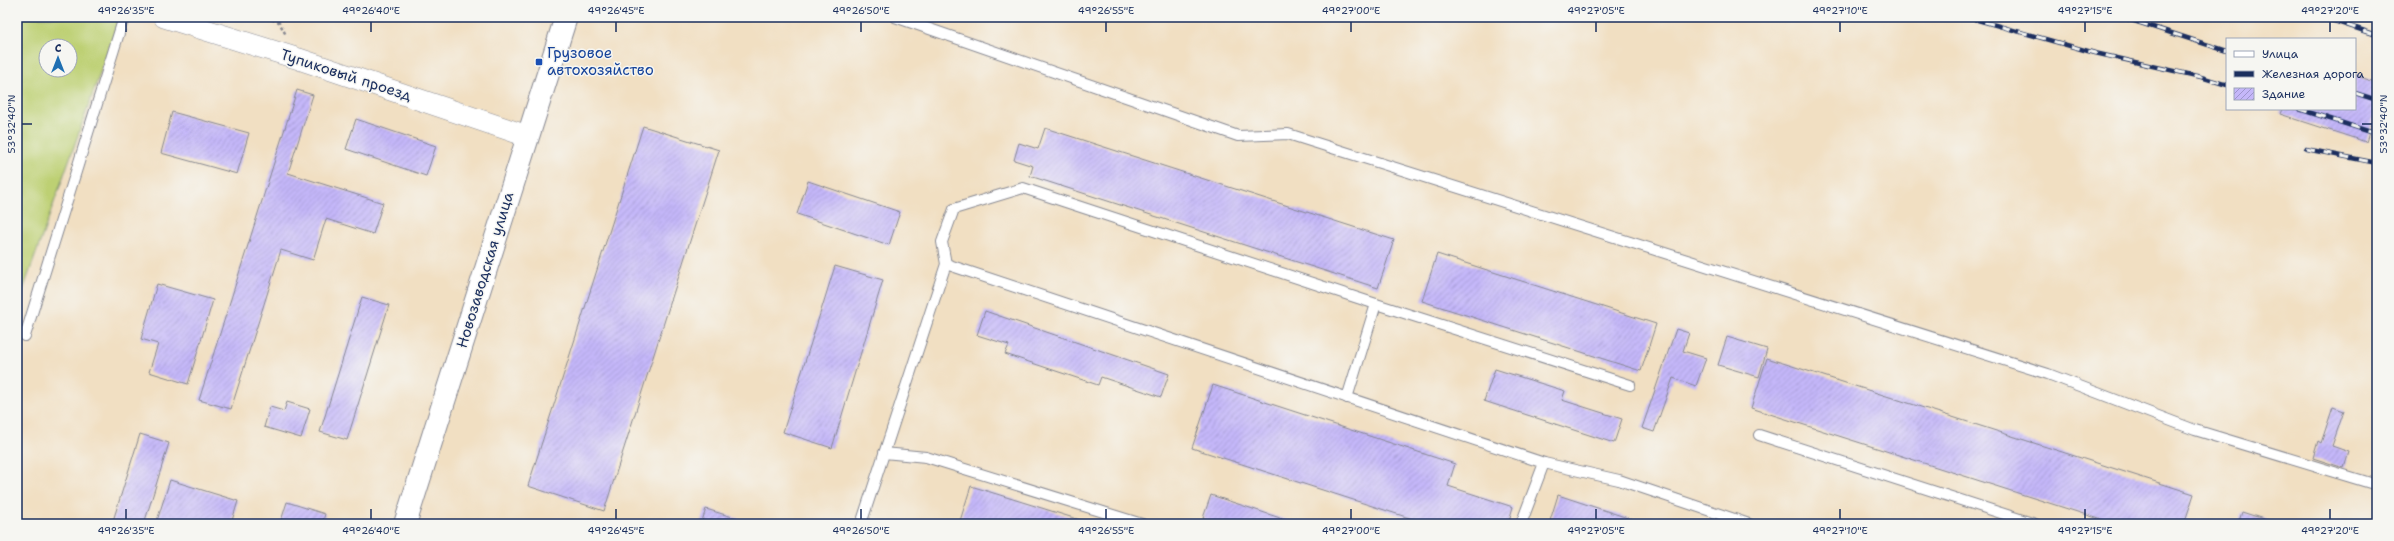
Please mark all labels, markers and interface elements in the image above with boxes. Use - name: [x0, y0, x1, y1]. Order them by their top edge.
- text: 49°26'35"E: [98, 4, 154, 17]
- text: 49°26'40"E: [342, 4, 400, 17]
- text: 49°26'45"E: [588, 4, 644, 17]
- text: 49°26'50"E: [832, 4, 890, 17]
- text: 49°26'55"E: [1078, 4, 1134, 17]
- text: 49°27'00"E: [1322, 4, 1380, 17]
- text: 49°27'05"E: [1567, 4, 1625, 17]
- text: 49°27'10"E: [1812, 4, 1868, 17]
- text: 49°27'15"E: [2058, 4, 2112, 17]
- text: 49°27'20"E: [2301, 4, 2359, 17]
- north arrow: [38, 38, 78, 78]
- legend: [2226, 38, 2356, 110]
- text: С: [55, 41, 62, 56]
- place label: Грузовое автохозяйство: [547, 43, 654, 80]
- street label: Тупиковый проезд: [278, 44, 415, 106]
- text: Улица: [2262, 46, 2299, 62]
- marker: Грузовое автохозяйство: [534, 57, 544, 67]
- text: Железная дорога: [2262, 66, 2365, 82]
- text: Здание: [2262, 86, 2306, 102]
- text: 53°32'40"N: [5, 95, 18, 153]
- text: 53°32'40"N: [2377, 95, 2390, 153]
- street label: Новозаводская улица: [452, 189, 519, 351]
- text: 49°26'35"E: [98, 524, 154, 537]
- text: 49°26'40"E: [342, 524, 400, 537]
- text: 49°26'45"E: [588, 524, 644, 537]
- text: 49°26'50"E: [832, 524, 890, 537]
- text: 49°26'55"E: [1078, 524, 1134, 537]
- text: 49°27'00"E: [1322, 524, 1380, 537]
- text: 49°27'05"E: [1567, 524, 1625, 537]
- text: 49°27'10"E: [1812, 524, 1868, 537]
- text: 49°27'15"E: [2058, 524, 2112, 537]
- text: 49°27'20"E: [2301, 524, 2359, 537]

